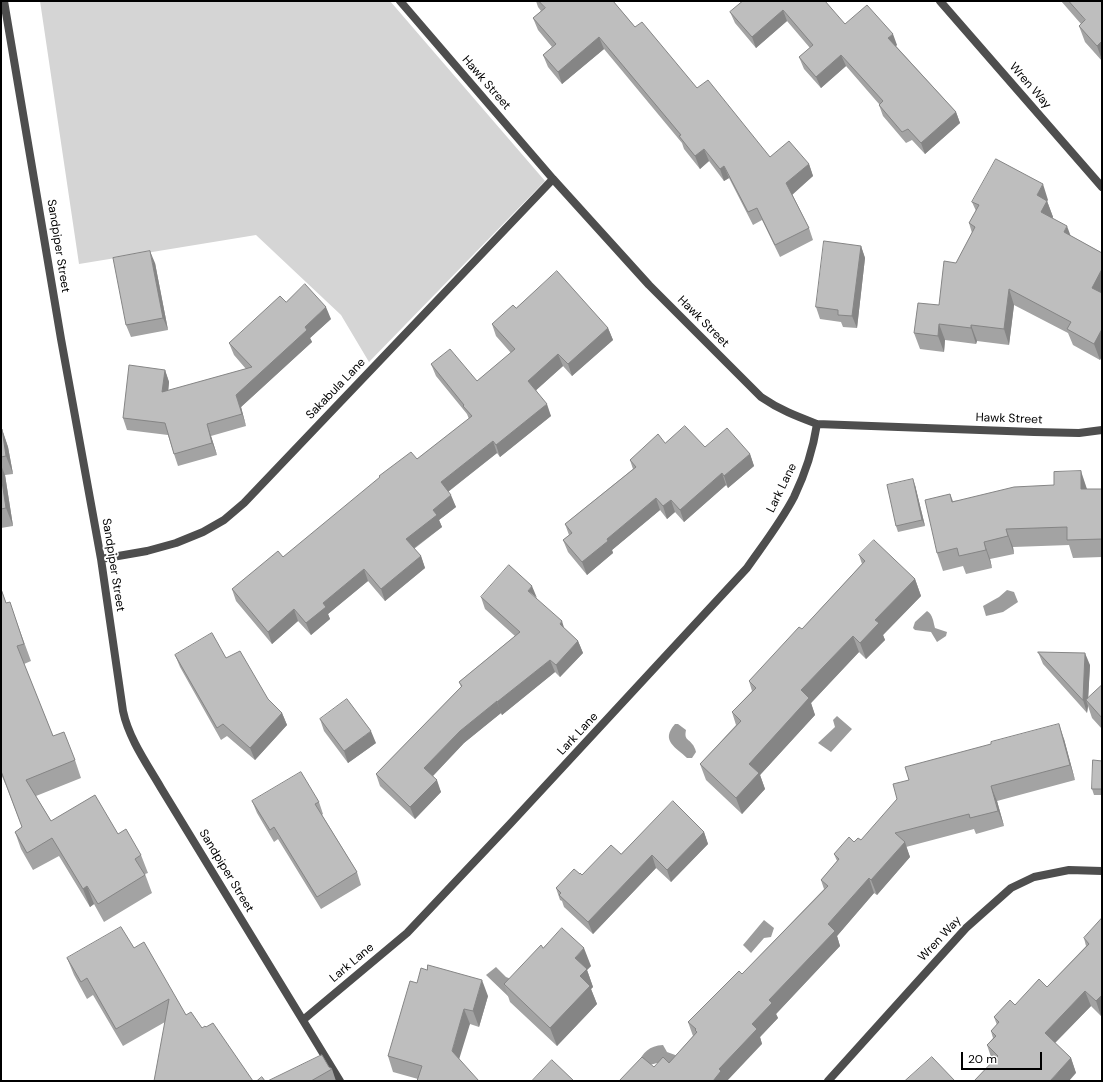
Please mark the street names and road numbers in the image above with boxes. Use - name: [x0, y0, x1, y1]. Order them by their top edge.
- street label: Hawk Street: [459, 53, 513, 113]
- street label: Wren Way: [1006, 60, 1054, 112]
- street label: Sandpiper Street: [44, 198, 72, 294]
- street label: Hawk Street: [674, 293, 732, 351]
- street label: Sakabula Lane: [303, 355, 369, 423]
- street label: Hawk Street: [975, 411, 1043, 427]
- street label: Lark Lane: [764, 461, 800, 515]
- street label: Sandpiper Street: [99, 517, 127, 613]
- street label: Lark Lane: [555, 710, 601, 758]
- street label: Sandpiper Street: [196, 827, 256, 915]
- street label: Wren Way: [915, 913, 965, 965]
- street label: Lark Lane: [327, 940, 377, 986]

